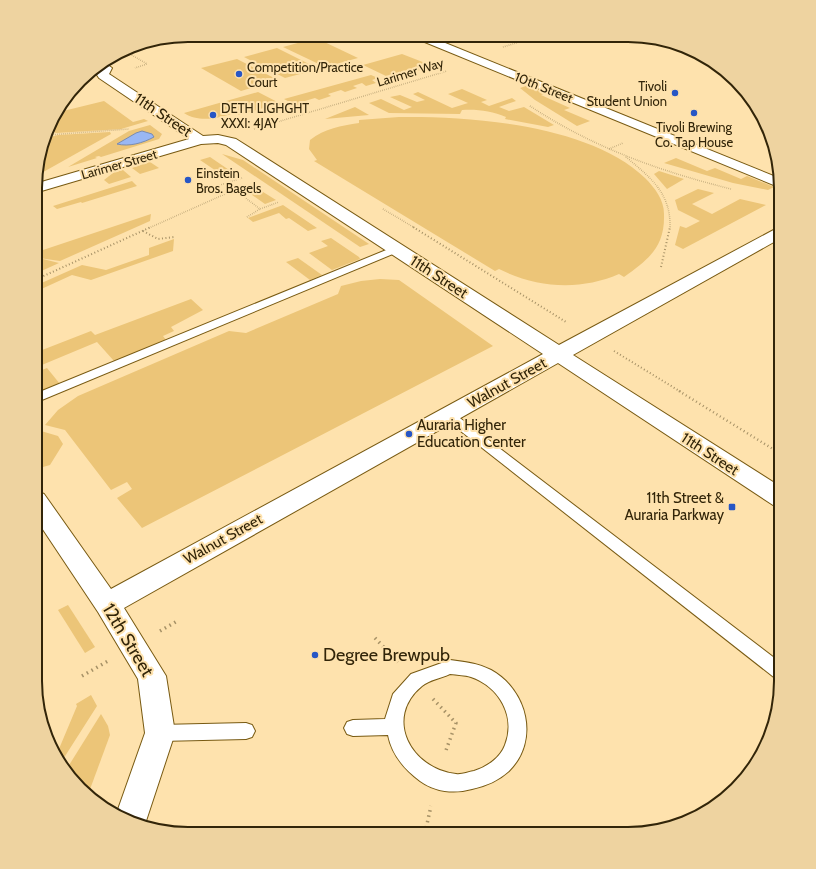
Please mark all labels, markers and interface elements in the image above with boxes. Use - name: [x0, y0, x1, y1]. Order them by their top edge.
- street label: Larimer Way: [375, 54, 446, 90]
- place label: Competition/Practice Court: [247, 59, 364, 90]
- street label: 10th Street: [513, 68, 576, 106]
- marker: Competition/Practice Court: [234, 69, 244, 79]
- place label: Tivoli Student Union: [586, 78, 667, 109]
- marker: Tivoli Student Union: [670, 88, 680, 98]
- street label: 11th Street: [131, 89, 195, 141]
- place label: DETH LIGHGHT XXXI: 4JAY: [221, 100, 309, 131]
- marker: Tivoli Brewing Co. Tap House: [689, 108, 699, 118]
- marker: DETH LIGHGHT XXXI: 4JAY: [208, 110, 218, 120]
- place label: Tivoli Brewing Co. Tap House: [655, 119, 733, 150]
- street label: Larimer Street: [79, 145, 159, 182]
- place label: Einstein Bros. Bagels: [196, 165, 262, 196]
- marker: Einstein Bros. Bagels: [183, 175, 193, 185]
- street label: 11th Street: [407, 252, 471, 302]
- street label: Walnut Street: [464, 354, 550, 412]
- place label: Auraria Higher Education Center: [417, 416, 526, 451]
- marker: Auraria Higher Education Center: [404, 429, 414, 439]
- street label: 11th Street: [678, 429, 742, 479]
- place label: 11th Street & Auraria Parkway: [624, 489, 724, 524]
- marker: 11th Street & Auraria Parkway: [727, 502, 737, 512]
- street label: Walnut Street: [180, 510, 266, 568]
- street label: 12th Street: [98, 599, 158, 681]
- place label: Degree Brewpub: [323, 644, 450, 666]
- marker: Degree Brewpub: [310, 650, 320, 660]

